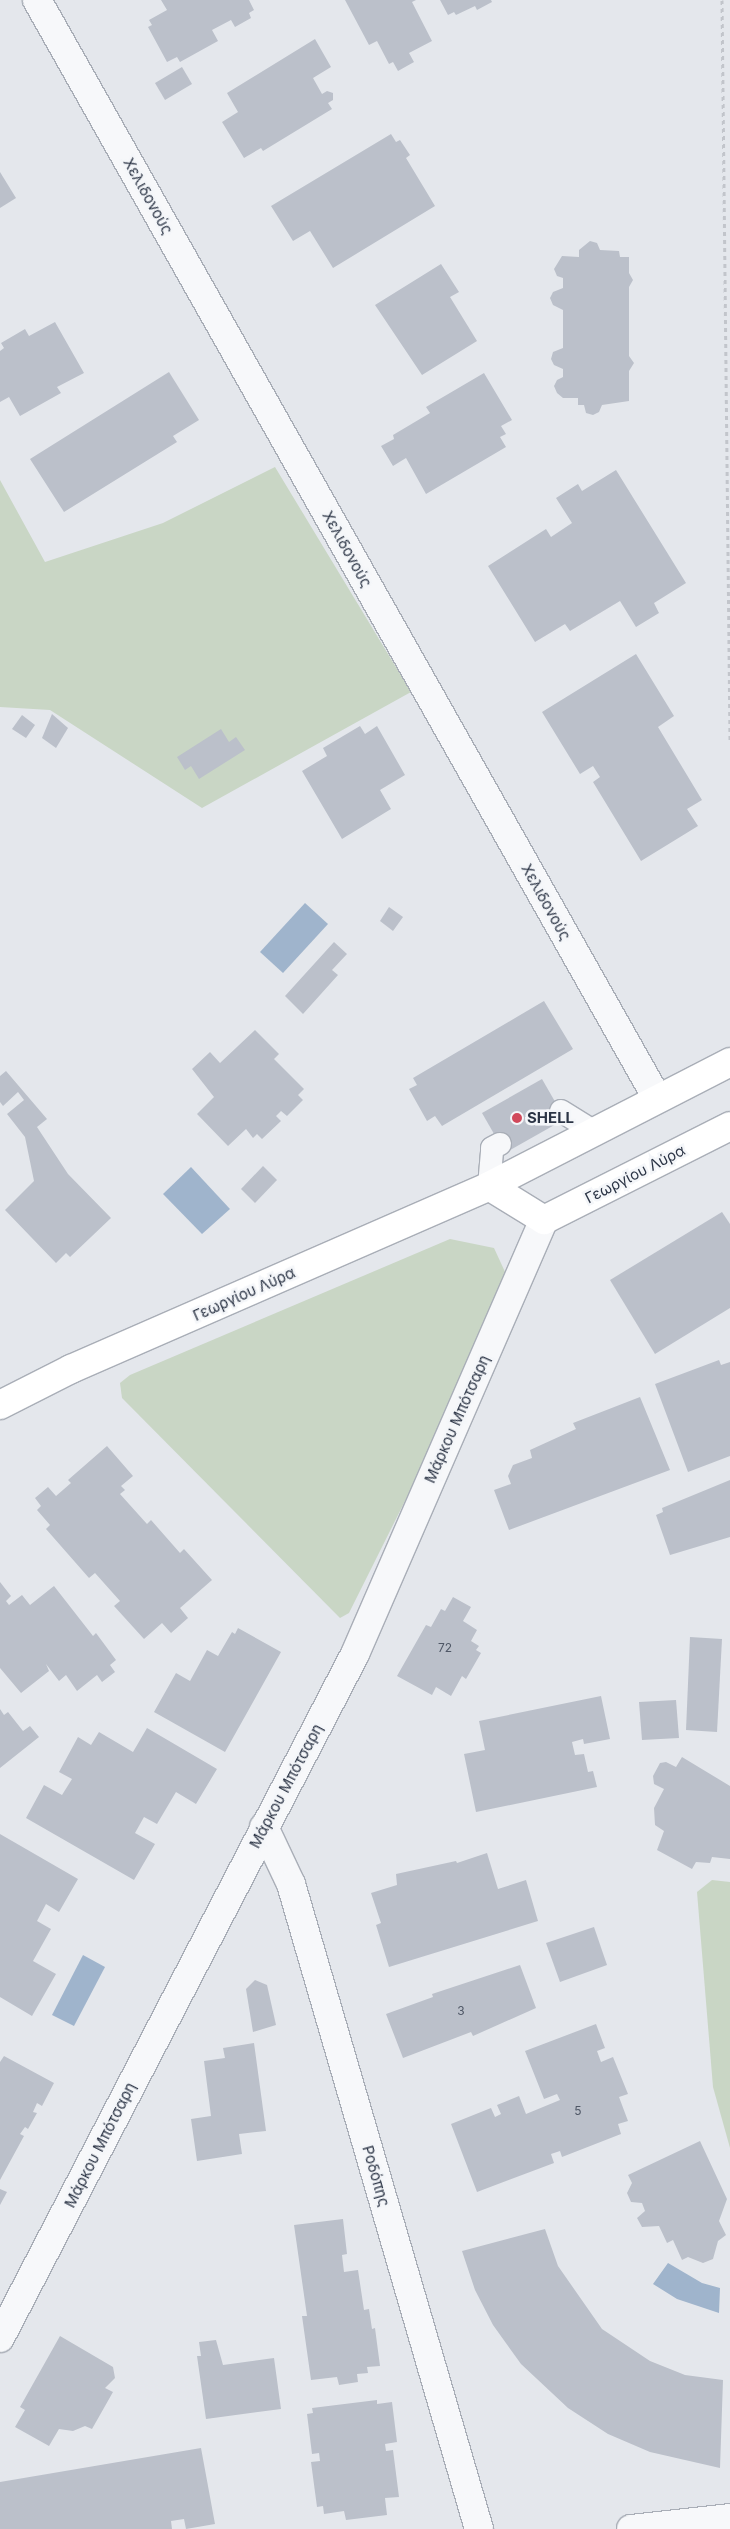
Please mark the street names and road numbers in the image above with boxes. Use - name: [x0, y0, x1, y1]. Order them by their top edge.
- street label: Χελιδονούς: [120, 155, 176, 237]
- street label: Χελιδονούς: [319, 508, 375, 590]
- street label: Χελιδονούς: [518, 861, 574, 943]
- street label: Γεωργίου Λύρα: [582, 1141, 688, 1207]
- street label: Γεωργίου Λύρα: [190, 1263, 298, 1325]
- street label: Μάρκου Μπότσαρη: [421, 1352, 493, 1486]
- street label: Μάρκου Μπότσαρη: [246, 1721, 326, 1851]
- street label: Μάρκου Μπότσαρη: [61, 2079, 139, 2211]
- street label: Ροδόπης: [359, 2143, 393, 2209]

